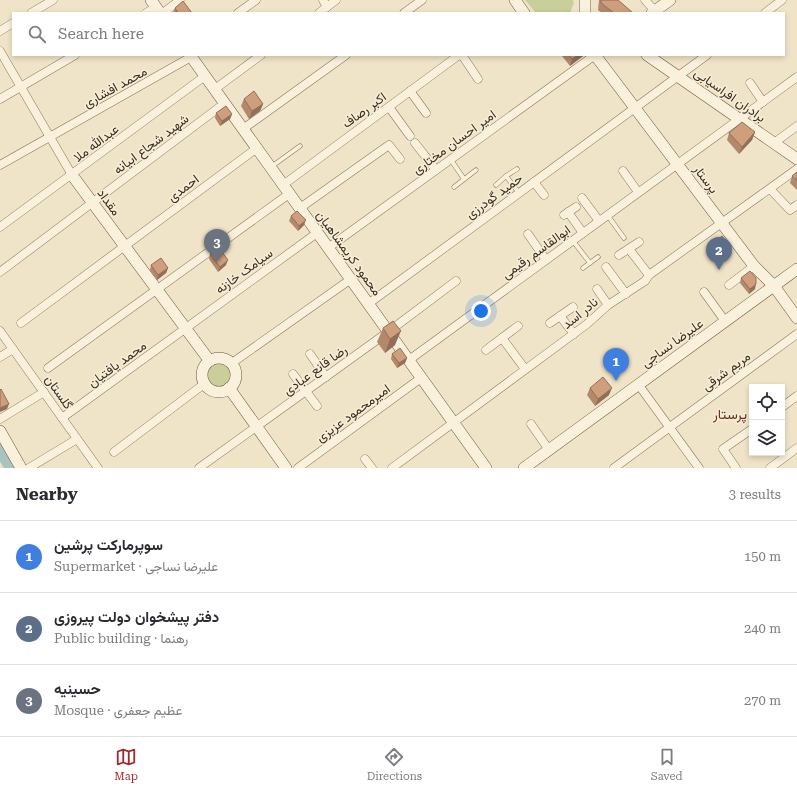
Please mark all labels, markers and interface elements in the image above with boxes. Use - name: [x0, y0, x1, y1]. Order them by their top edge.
- search box: [12, 12, 785, 56]
- icon: search: [26, 23, 48, 45]
- text: Search here: [58, 25, 144, 43]
- street label: محمد افشاری: [81, 63, 150, 112]
- street label: برادران افراسیابی: [691, 65, 769, 126]
- street label: اکبر رصاف: [339, 89, 389, 132]
- street label: امیر احسان مختاری: [409, 107, 499, 178]
- street label: شهید شجاع ابیانه: [110, 111, 193, 179]
- street label: عبدالله ملا: [70, 121, 122, 165]
- street label: پرستار: [688, 161, 721, 197]
- street label: حمید گودرزی: [463, 170, 526, 222]
- street label: احمدی: [164, 171, 202, 205]
- street label: مقداد: [94, 186, 124, 218]
- street label: محمود کریمشاهیان: [312, 208, 385, 299]
- street label: ابوالقاسم رقیمی: [499, 222, 574, 283]
- pin: 3: [204, 229, 230, 262]
- pin: 2: [706, 237, 732, 270]
- street label: سیامک خازنه: [213, 245, 276, 298]
- street label: نادر اسد: [559, 294, 602, 333]
- your location: [471, 301, 491, 321]
- street label: علیرضا نساجی: [638, 315, 707, 371]
- street label: محمد یافتیان: [85, 338, 150, 391]
- street label: رضا قانع عبادی: [280, 342, 351, 400]
- pin: 1: [603, 348, 629, 381]
- street label: مریم شرقی: [699, 348, 754, 394]
- street label: گلستان: [41, 372, 76, 413]
- street label: امیرمحمود عزیزی: [313, 381, 394, 446]
- map controls: [749, 384, 785, 456]
- button: locate: [749, 384, 785, 420]
- district label: پرستار: [712, 406, 747, 424]
- button: layers: [749, 420, 785, 456]
- text: Nearby: [16, 484, 78, 504]
- text: 3 results: [729, 487, 781, 502]
- text: سوپرمارکت پرشین: [54, 536, 163, 554]
- text: 1: [25, 549, 33, 564]
- text: 150 m: [744, 549, 781, 564]
- text: Supermarket · علیرضا نساجی: [54, 559, 218, 574]
- text: دفتر پیشخوان دولت پیروزی: [54, 608, 219, 626]
- text: 2: [25, 621, 33, 636]
- text: 240 m: [744, 621, 781, 636]
- text: Public building · رهنما: [54, 631, 188, 646]
- text: حسینیه: [54, 680, 101, 698]
- text: 3: [25, 693, 33, 708]
- text: 270 m: [744, 693, 781, 708]
- text: Mosque · عظیم جعفری: [54, 703, 182, 718]
- tab: Map: [114, 746, 138, 783]
- tab: Directions: [367, 746, 422, 783]
- tab: Saved: [651, 746, 683, 783]

